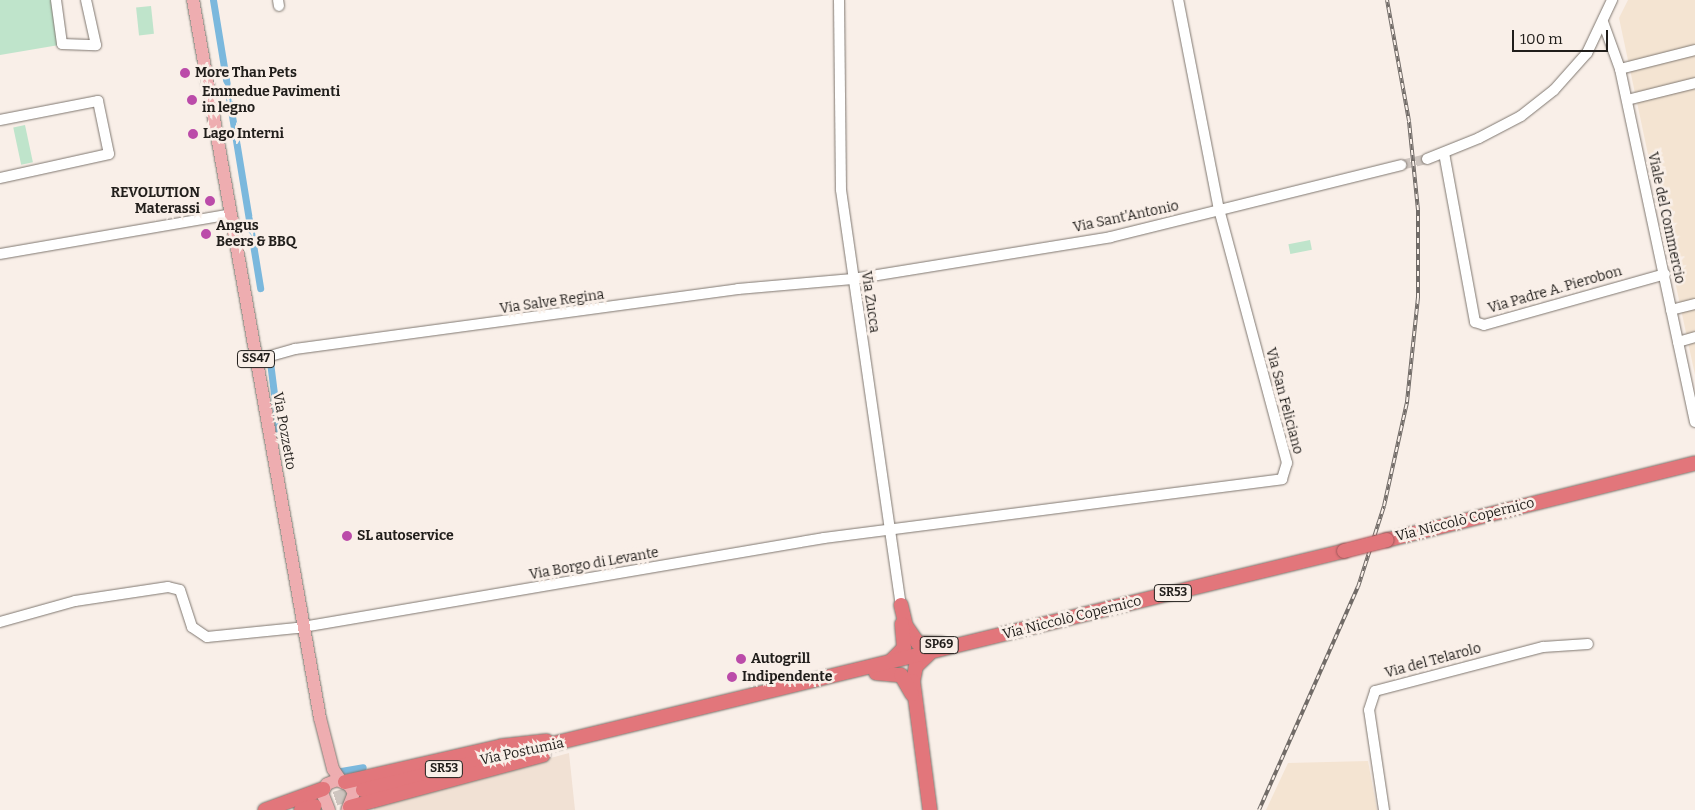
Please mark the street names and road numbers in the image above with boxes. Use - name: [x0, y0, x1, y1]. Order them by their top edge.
- street label: Viale del Commercio: [1644, 151, 1688, 285]
- street label: Via Sant'Antonio: [1072, 198, 1180, 236]
- street label: Via Padre A. Pierobon: [1486, 263, 1624, 317]
- street label: Via Zucca: [857, 270, 883, 334]
- street label: Via Salve Regina: [499, 286, 605, 318]
- street label: Via San Feliciano: [1262, 346, 1306, 456]
- road number: SS47: [236, 349, 276, 368]
- street label: Via Pozzetto: [269, 391, 299, 471]
- street label: Via Niccolò Copernico: [1394, 495, 1536, 545]
- street label: Via Borgo di Levante: [528, 544, 660, 584]
- road number: SR53: [1153, 584, 1193, 602]
- street label: Via Niccolò Copernico: [1001, 593, 1143, 643]
- road number: SP69: [919, 636, 959, 654]
- street label: Via del Telarolo: [1383, 640, 1483, 682]
- street label: Via Postumia: [479, 735, 565, 769]
- road number: SR53: [424, 760, 464, 779]

